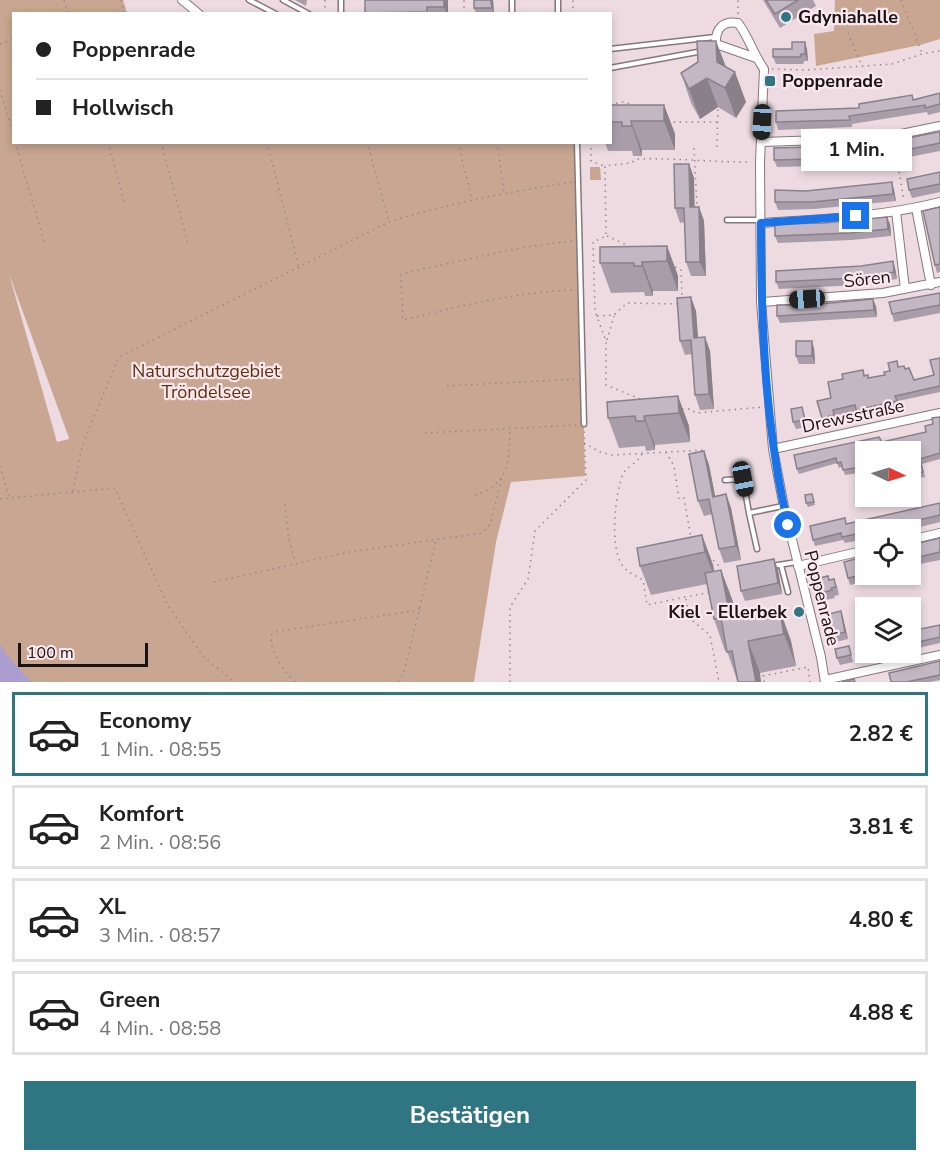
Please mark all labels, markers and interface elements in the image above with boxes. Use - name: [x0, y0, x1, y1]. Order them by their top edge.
- place label: Gdyniahalle: [798, 5, 898, 29]
- marker: Gdyniahalle: [779, 10, 793, 24]
- text: Poppenrade: [72, 35, 195, 65]
- place label: Poppenrade: [782, 69, 883, 93]
- marker: Poppenrade: [763, 74, 777, 88]
- text: Hollwisch: [72, 93, 174, 123]
- car: [752, 104, 772, 140]
- callout: 1 Min.: [800, 129, 912, 171]
- text: 1 Min.: [828, 136, 885, 163]
- route end: [842, 202, 869, 229]
- street label: Sören: [842, 265, 892, 293]
- car: [788, 289, 826, 309]
- park label: Naturschutzgebiet Tröndelsee: [132, 359, 281, 404]
- street label: Drewsstraße: [800, 393, 906, 439]
- north arrow: [855, 441, 921, 507]
- map controls: [855, 441, 921, 663]
- car: [731, 460, 755, 498]
- route start: [774, 511, 801, 538]
- button: locate: [855, 519, 921, 585]
- street label: Poppenrade: [799, 548, 845, 648]
- button: layers: [855, 597, 921, 663]
- place label: Kiel - Ellerbek: [668, 600, 787, 624]
- marker: Kiel - Ellerbek: [792, 605, 806, 619]
- scale bar: [18, 640, 148, 668]
- text: 100 m: [27, 642, 74, 664]
- text: Economy: [99, 706, 191, 736]
- icon: car: [27, 707, 81, 761]
- text: 2.82 €: [849, 719, 913, 749]
- text: 1 Min. · 08:55: [99, 736, 221, 763]
- text: Komfort: [99, 799, 183, 829]
- icon: car: [27, 800, 81, 854]
- text: 3.81 €: [849, 812, 913, 842]
- text: 2 Min. · 08:56: [99, 829, 221, 856]
- text: XL: [99, 892, 126, 922]
- icon: car: [27, 893, 81, 947]
- text: 4.80 €: [849, 905, 913, 935]
- text: 3 Min. · 08:57: [99, 922, 221, 949]
- text: Green: [99, 985, 160, 1015]
- icon: car: [27, 986, 81, 1040]
- text: 4.88 €: [849, 998, 913, 1028]
- text: 4 Min. · 08:58: [99, 1015, 221, 1042]
- button: Bestätigen: [24, 1081, 916, 1150]

